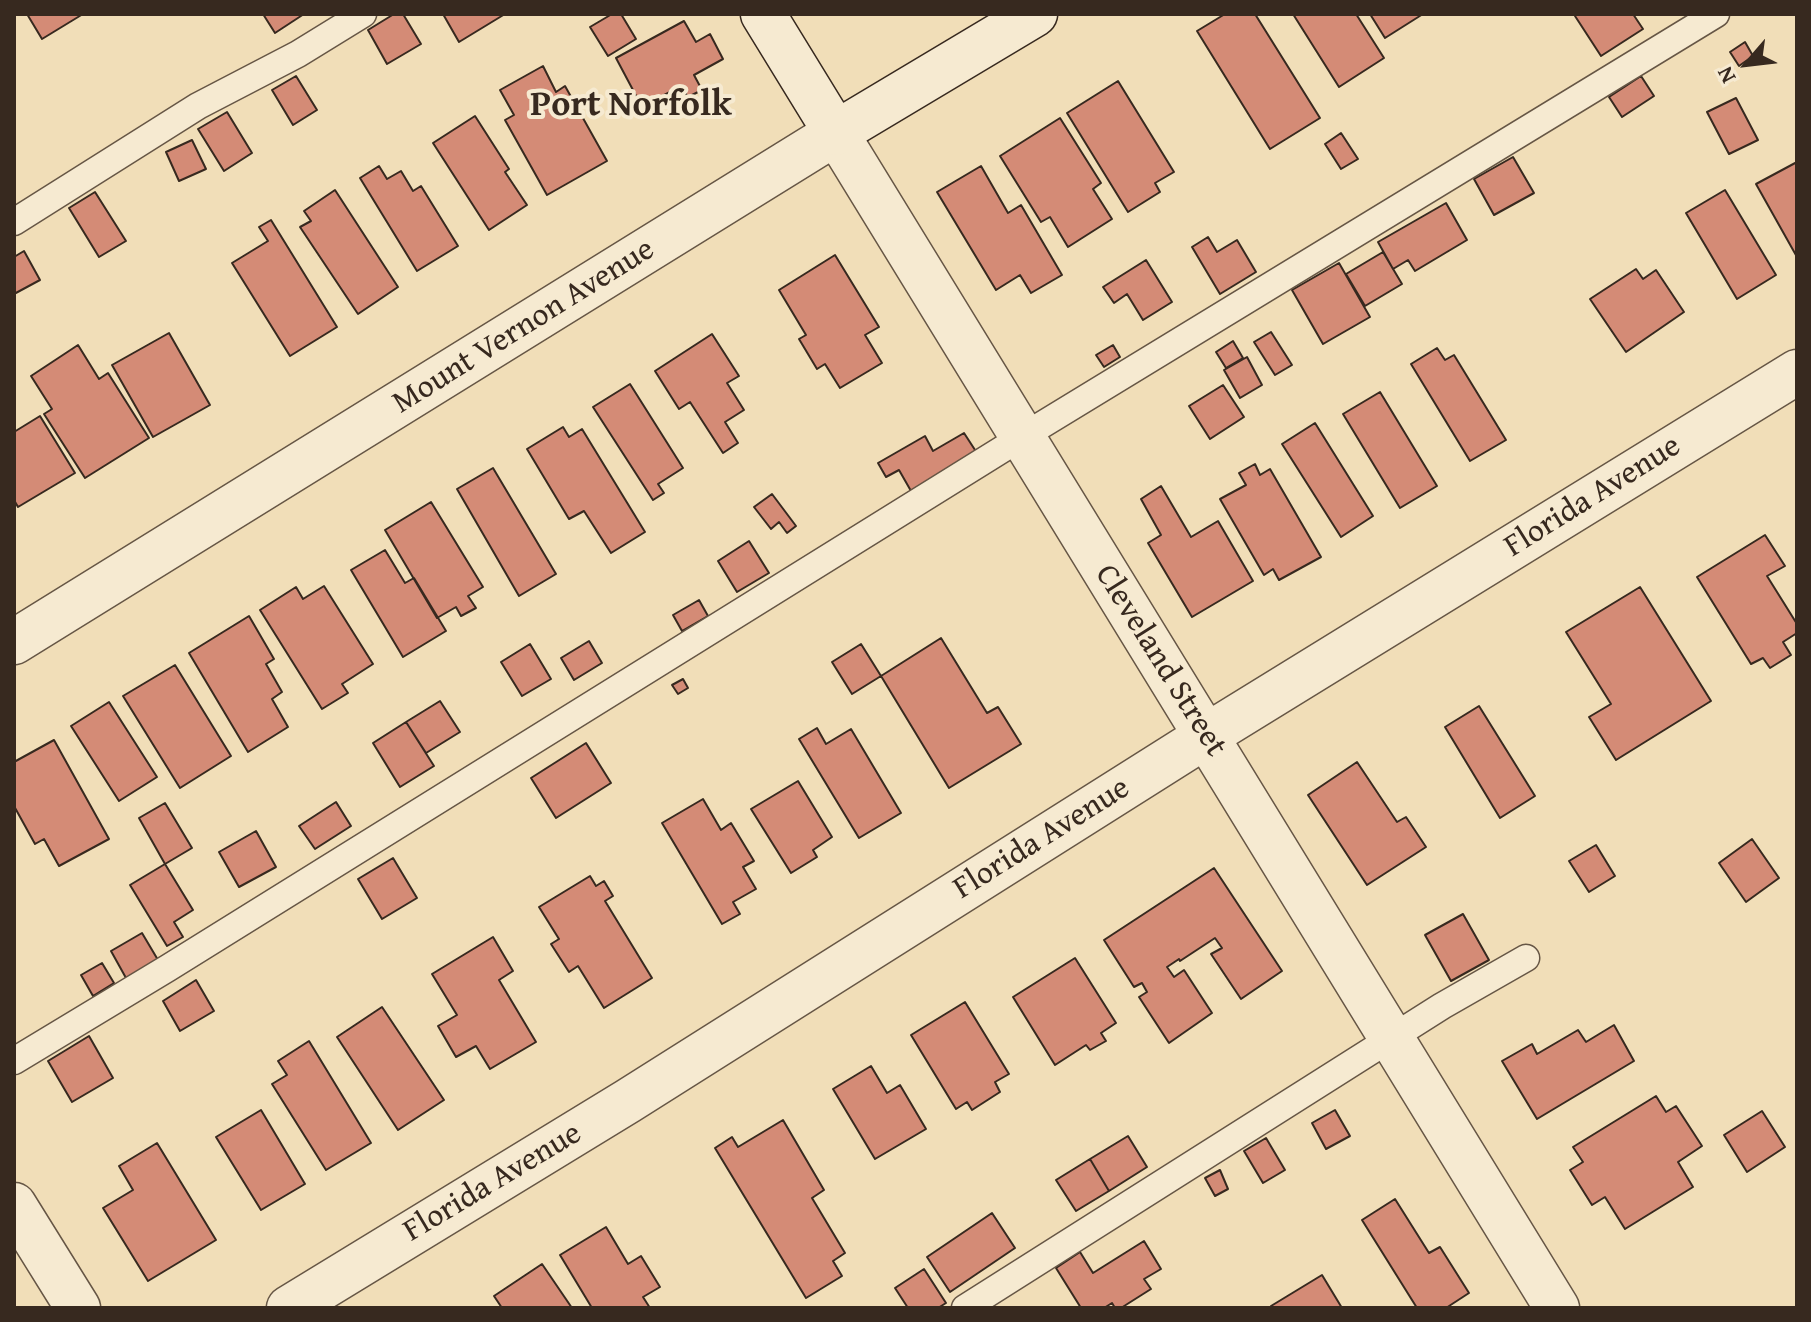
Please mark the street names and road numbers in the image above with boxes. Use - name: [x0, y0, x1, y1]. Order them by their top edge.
- street label: Mount Vernon Avenue: [386, 231, 662, 423]
- street label: Florida Avenue: [1498, 428, 1688, 566]
- street label: Cleveland Street: [1086, 558, 1234, 764]
- street label: Florida Avenue: [947, 770, 1137, 908]
- street label: Florida Avenue: [397, 1115, 589, 1251]

